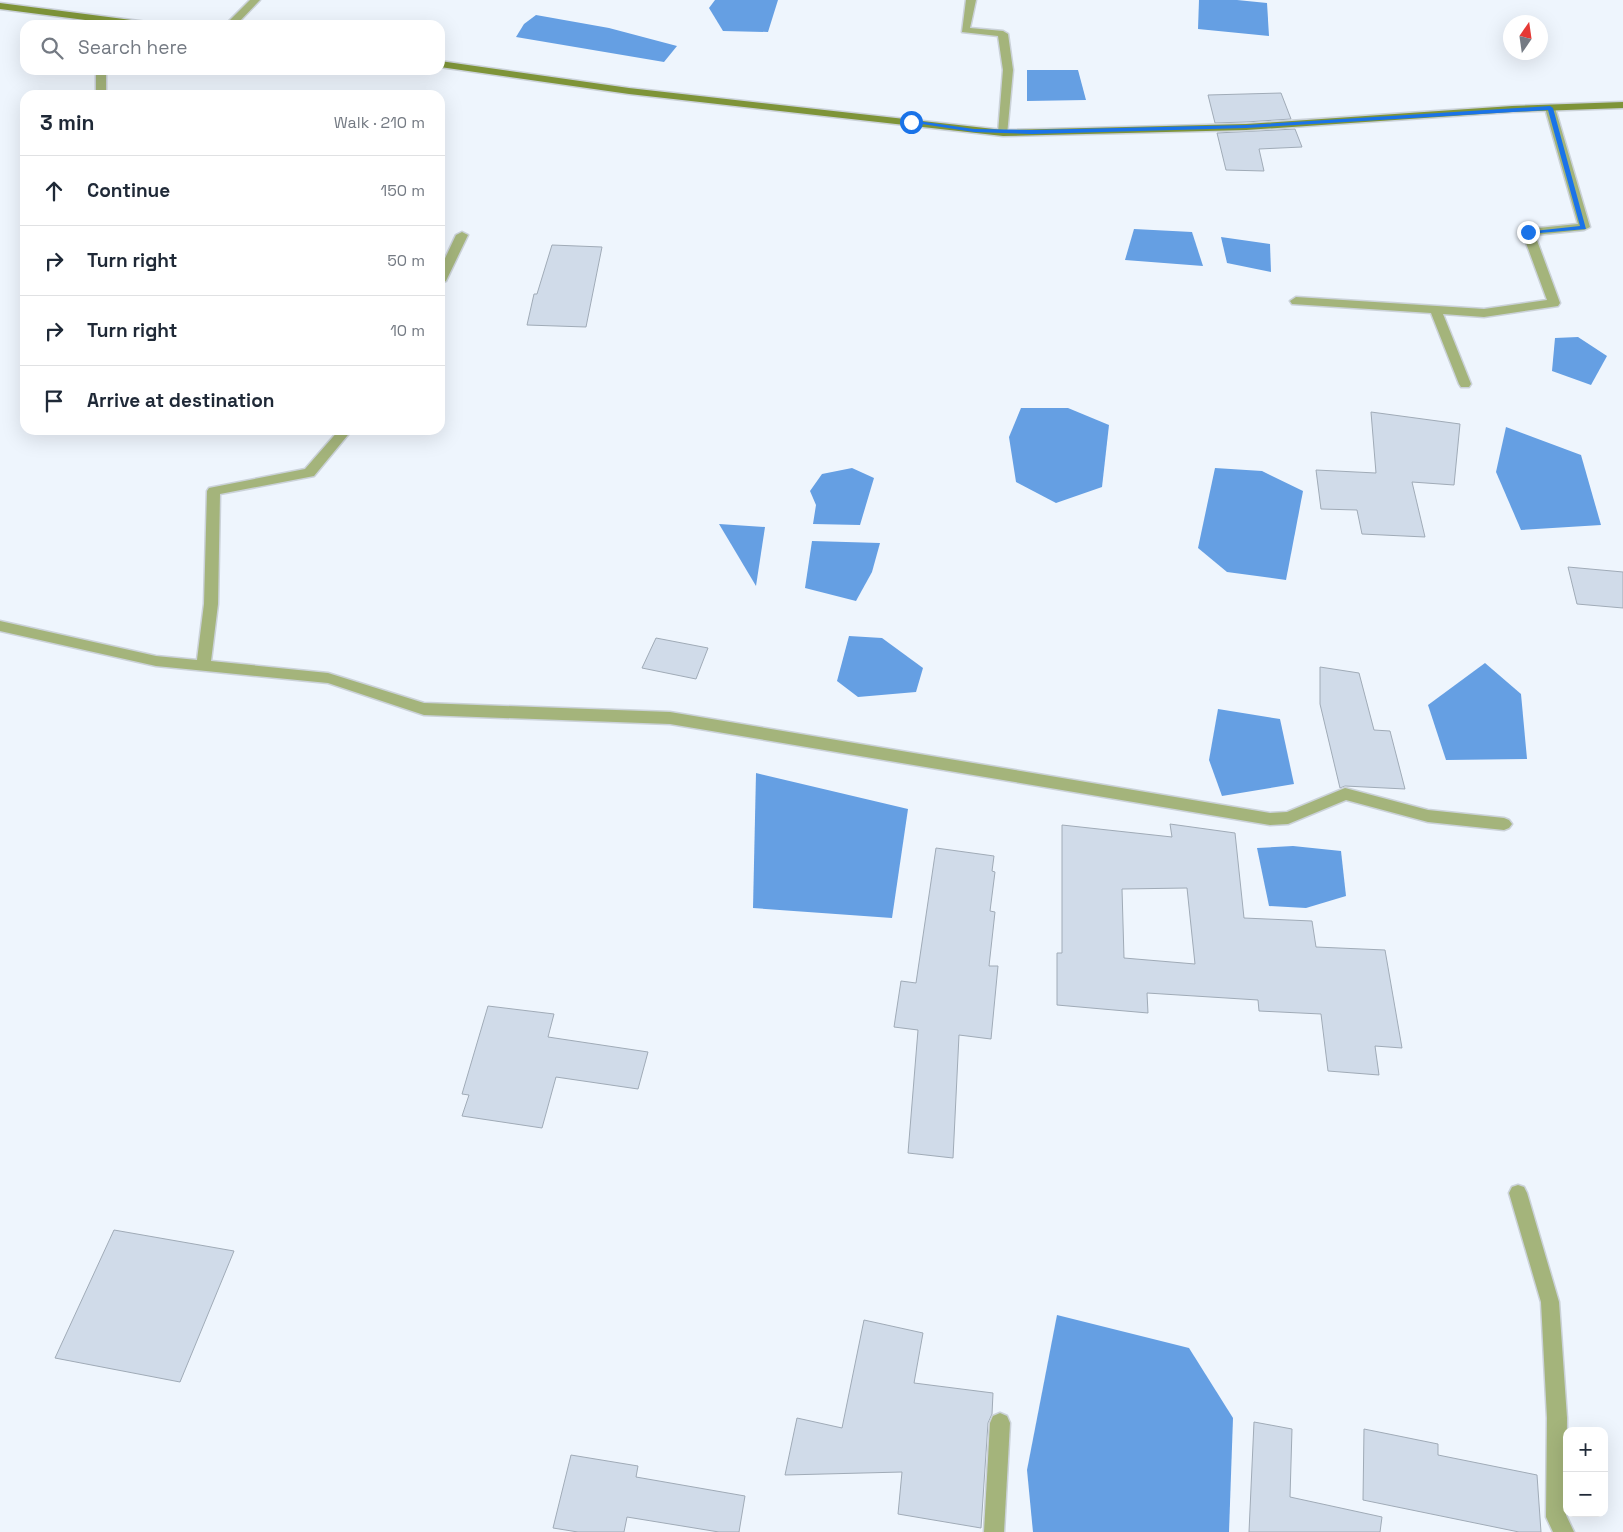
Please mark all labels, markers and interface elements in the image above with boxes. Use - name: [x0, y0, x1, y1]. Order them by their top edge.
- north arrow: [1503, 15, 1548, 60]
- search box: [20, 20, 445, 75]
- icon: search: [38, 34, 66, 62]
- text: Search here: [78, 35, 188, 60]
- text: 3 min: [40, 109, 95, 136]
- route start: [900, 111, 923, 134]
- text: Walk · 210 m: [334, 112, 425, 133]
- icon: ahead: [40, 177, 68, 205]
- text: Continue: [87, 178, 170, 203]
- text: 150 m: [381, 180, 425, 201]
- route end: [1517, 221, 1540, 244]
- icon: right: [40, 247, 68, 275]
- text: Turn right: [87, 248, 177, 273]
- text: 50 m: [387, 250, 425, 271]
- icon: right: [40, 317, 68, 345]
- text: Turn right: [87, 318, 177, 343]
- text: 10 m: [390, 320, 425, 341]
- icon: arrive: [40, 387, 68, 415]
- text: Arrive at destination: [87, 388, 275, 413]
- map controls: [1563, 1427, 1608, 1517]
- button: +: [1563, 1427, 1608, 1472]
- button: −: [1563, 1472, 1608, 1517]

